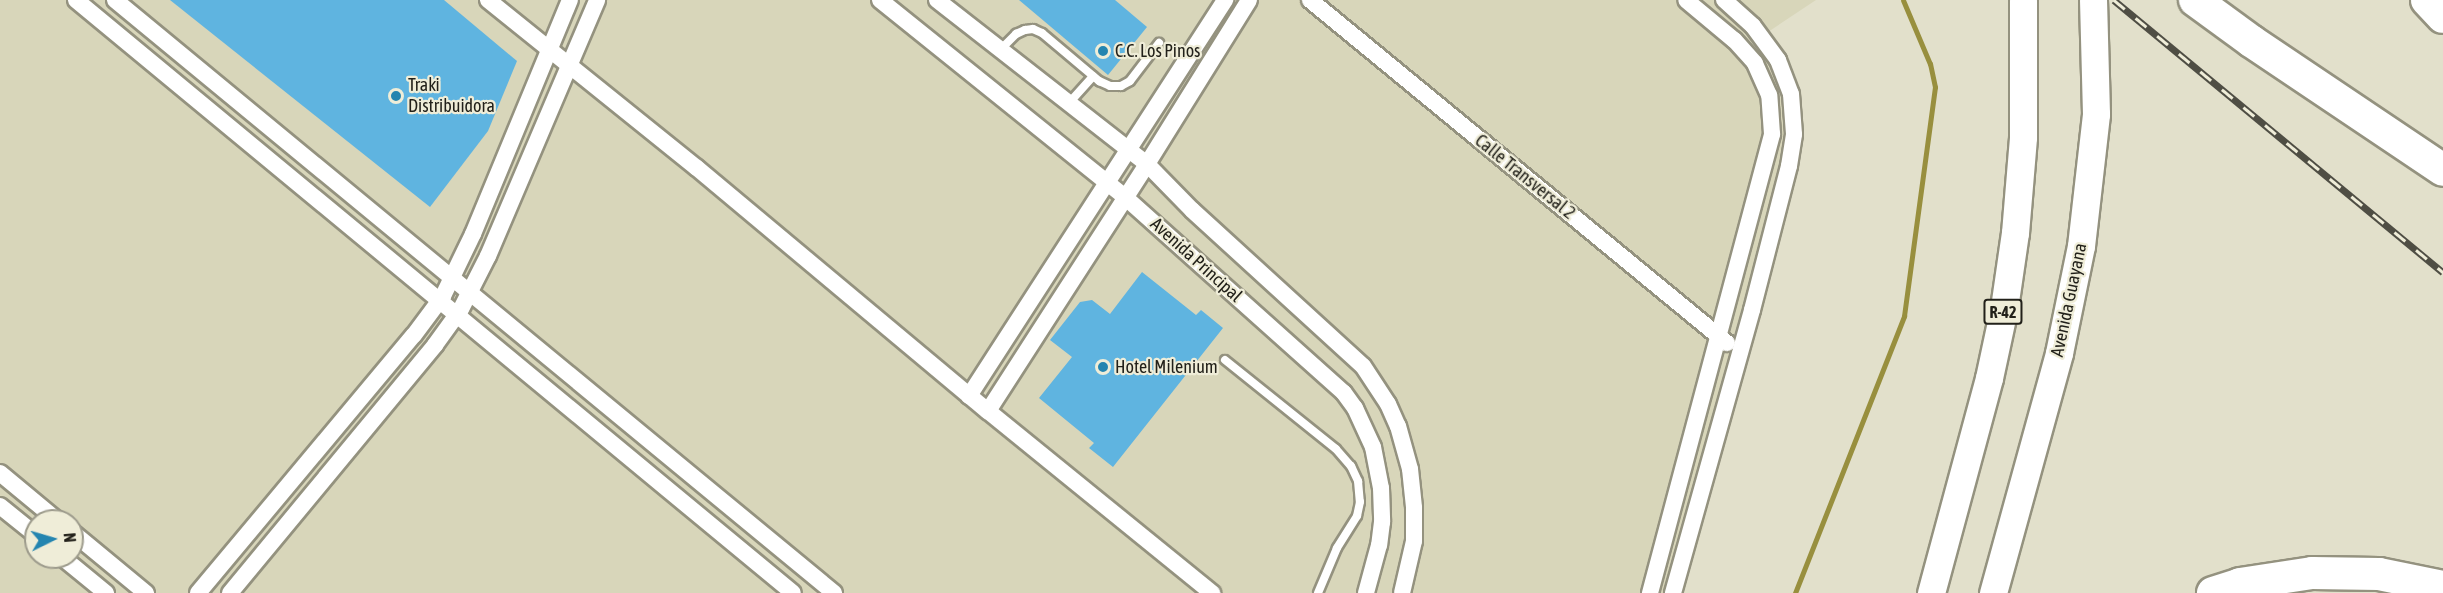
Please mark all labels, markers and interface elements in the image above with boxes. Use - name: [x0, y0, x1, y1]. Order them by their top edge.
- place label: C.C. Los Pinos: [1115, 40, 1200, 62]
- marker: C.C. Los Pinos: [1096, 44, 1110, 58]
- place label: Traki Distribuidora: [408, 75, 495, 118]
- marker: Traki Distribuidora: [389, 89, 403, 103]
- street label: Calle Transversal 2: [1470, 130, 1580, 224]
- street label: Avenida Principal: [1146, 213, 1246, 307]
- street label: Avenida Guayana: [2046, 241, 2092, 359]
- road number: R-42: [1982, 299, 2024, 325]
- place label: Hotel Milenium: [1115, 356, 1218, 378]
- marker: Hotel Milenium: [1096, 360, 1110, 374]
- north arrow: [24, 509, 84, 569]
- text: N: [61, 532, 79, 543]

